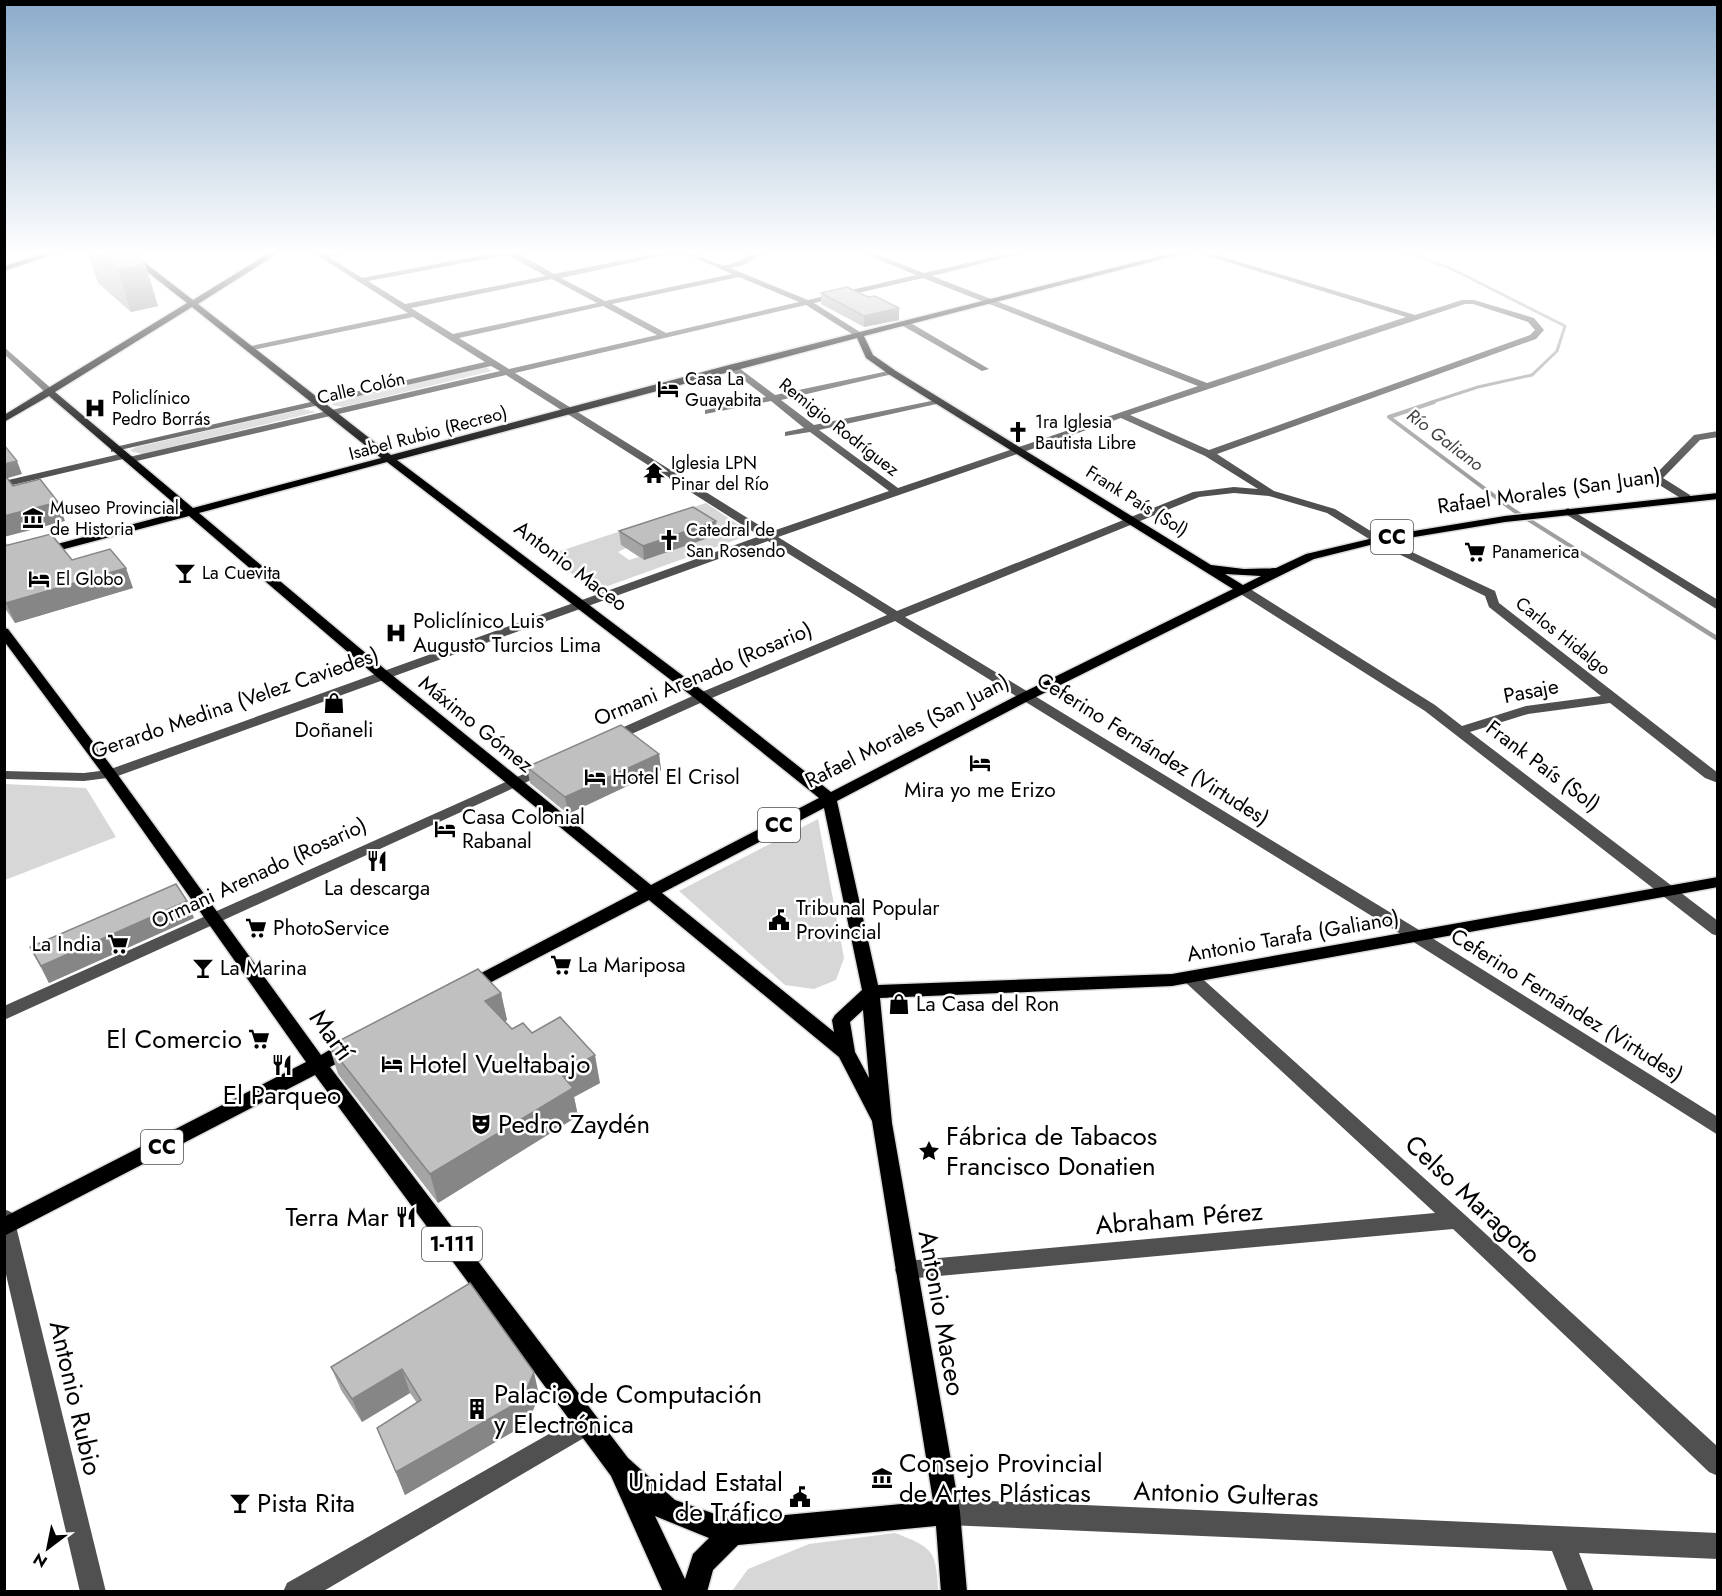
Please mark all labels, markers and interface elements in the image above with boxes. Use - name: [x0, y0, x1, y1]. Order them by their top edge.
- street label: Calle Colón: [314, 365, 408, 411]
- place label: Casa La Guayabita: [685, 366, 761, 413]
- street label: Remigio Rodríguez: [773, 372, 905, 483]
- hotel icon: Casa La Guayabita: [656, 377, 680, 401]
- place label: Policlínico Pedro Borrás: [112, 385, 210, 432]
- hospital icon: Policlínico Pedro Borrás: [83, 396, 107, 420]
- street label: Isabel Rubio (Recreo): [346, 399, 510, 467]
- water label: Río Galiano: [1401, 403, 1489, 478]
- place label: 1ra Iglesia Bautista Libre: [1035, 409, 1136, 456]
- church icon: 1ra Iglesia Bautista Libre: [1006, 420, 1030, 444]
- place label: Iglesia LPN Pinar del Río: [671, 450, 769, 497]
- street label: Frank País (Sol): [1081, 459, 1193, 543]
- street label: Rafael Morales (San Juan): [1435, 460, 1663, 522]
- temple icon: Iglesia LPN Pinar del Río: [642, 461, 666, 485]
- place label: Museo Provincial de Historia: [50, 495, 179, 542]
- museum icon: Museo Provincial de Historia: [21, 506, 45, 530]
- street label: Antonio Maceo: [508, 513, 634, 619]
- place label: Catedral de San Rosendo: [686, 517, 786, 564]
- road number: CC: [1371, 520, 1413, 554]
- church icon: Catedral de San Rosendo: [657, 528, 681, 552]
- place label: Panamerica: [1492, 539, 1580, 565]
- supermarket icon: Panamerica: [1463, 540, 1487, 564]
- place label: La Cuevita: [202, 560, 281, 586]
- bar icon: La Cuevita: [173, 561, 197, 585]
- place label: El Globo: [56, 566, 124, 592]
- hotel icon: El Globo: [27, 567, 51, 591]
- street label: Carlos Hidalgo: [1510, 591, 1616, 682]
- place label: Policlínico Luis Augusto Turcios Lima: [413, 606, 601, 660]
- street label: Ormani Arenado (Rosario): [589, 614, 817, 734]
- hospital icon: Policlínico Luis Augusto Turcios Lima: [384, 621, 408, 645]
- street label: Gerardo Medina (Velez Caviedes): [87, 640, 383, 766]
- street label: Ceferino Fernández (Virtudes): [1031, 665, 1275, 833]
- street label: Rafael Morales (San Juan): [800, 667, 1014, 795]
- street label: Máximo Gómez: [412, 668, 540, 780]
- street label: Pasaje: [1501, 671, 1561, 711]
- shop icon: Doñaneli: [322, 691, 346, 715]
- street label: Frank País (Sol): [1480, 713, 1606, 819]
- place label: Doñaneli: [294, 715, 374, 745]
- hotel icon: Mira yo me Erizo: [968, 751, 992, 775]
- place label: Hotel El Crisol: [612, 762, 740, 792]
- hotel icon: Hotel El Crisol: [583, 765, 607, 789]
- place label: Mira yo me Erizo: [904, 775, 1056, 805]
- place label: Casa Colonial Rabanal: [462, 802, 585, 856]
- road number: CC: [758, 808, 800, 842]
- street label: Ormani Arenado (Rosario): [146, 810, 372, 936]
- hotel icon: Casa Colonial Rabanal: [433, 817, 457, 841]
- restaurant icon: La descarga: [365, 849, 389, 873]
- place label: La descarga: [324, 873, 430, 903]
- place label: Tribunal Popular Provincial: [796, 893, 940, 947]
- street label: Antonio Tarafa (Galiano): [1184, 903, 1402, 969]
- public building icon: Tribunal Popular Provincial: [767, 908, 791, 932]
- place label: PhotoService: [273, 913, 389, 943]
- supermarket icon: PhotoService: [244, 916, 268, 940]
- street label: Ceferino Fernández (Virtudes): [1445, 921, 1689, 1089]
- place label: La India: [31, 929, 101, 959]
- supermarket icon: La India: [106, 932, 130, 956]
- place label: La Mariposa: [578, 950, 686, 980]
- place label: La Marina: [220, 953, 307, 983]
- supermarket icon: La Mariposa: [549, 953, 573, 977]
- bar icon: La Marina: [191, 956, 215, 980]
- place label: La Casa del Ron: [916, 989, 1059, 1019]
- shop icon: La Casa del Ron: [887, 992, 911, 1016]
- street label: Martí: [300, 1001, 364, 1070]
- place label: El Comercio: [106, 1020, 242, 1058]
- supermarket icon: El Comercio: [247, 1027, 271, 1051]
- place label: Hotel Vueltabajo: [409, 1045, 590, 1083]
- hotel icon: Hotel Vueltabajo: [380, 1052, 404, 1076]
- restaurant icon: El Parqueo: [270, 1053, 294, 1077]
- place label: El Parqueo: [223, 1076, 341, 1114]
- place label: Pedro Zaydén: [498, 1105, 650, 1143]
- theatre icon: Pedro Zaydén: [469, 1112, 493, 1136]
- place label: Fábrica de Tabacos Francisco Donatien: [946, 1117, 1157, 1185]
- street label: Celso Maragoto: [1396, 1126, 1550, 1272]
- road number: CC: [141, 1130, 183, 1164]
- place icon: Fábrica de Tabacos Francisco Donatien: [917, 1139, 941, 1163]
- street label: Abraham Pérez: [1094, 1192, 1264, 1244]
- place label: Terra Mar: [285, 1198, 389, 1236]
- restaurant icon: Terra Mar: [394, 1205, 418, 1229]
- road number: 1-111: [422, 1227, 482, 1261]
- street label: Antonio Maceo: [909, 1227, 975, 1399]
- street label: Antonio Rubio: [40, 1317, 112, 1479]
- place label: Palacio de Computación y Electrónica: [494, 1375, 762, 1443]
- building icon: Palacio de Computación y Electrónica: [465, 1397, 489, 1421]
- place label: Consejo Provincial de Artes Plásticas: [899, 1444, 1103, 1512]
- place label: Unidad Estatal de Tráfico: [628, 1463, 783, 1531]
- museum icon: Consejo Provincial de Artes Plásticas: [870, 1466, 894, 1490]
- street label: Antonio Gulteras: [1133, 1472, 1319, 1516]
- place label: Pista Rita: [257, 1484, 355, 1522]
- public building icon: Unidad Estatal de Tráfico: [788, 1485, 812, 1509]
- bar icon: Pista Rita: [228, 1491, 252, 1515]
- north arrow: [18, 1518, 78, 1578]
- text: N: [29, 1547, 52, 1573]

